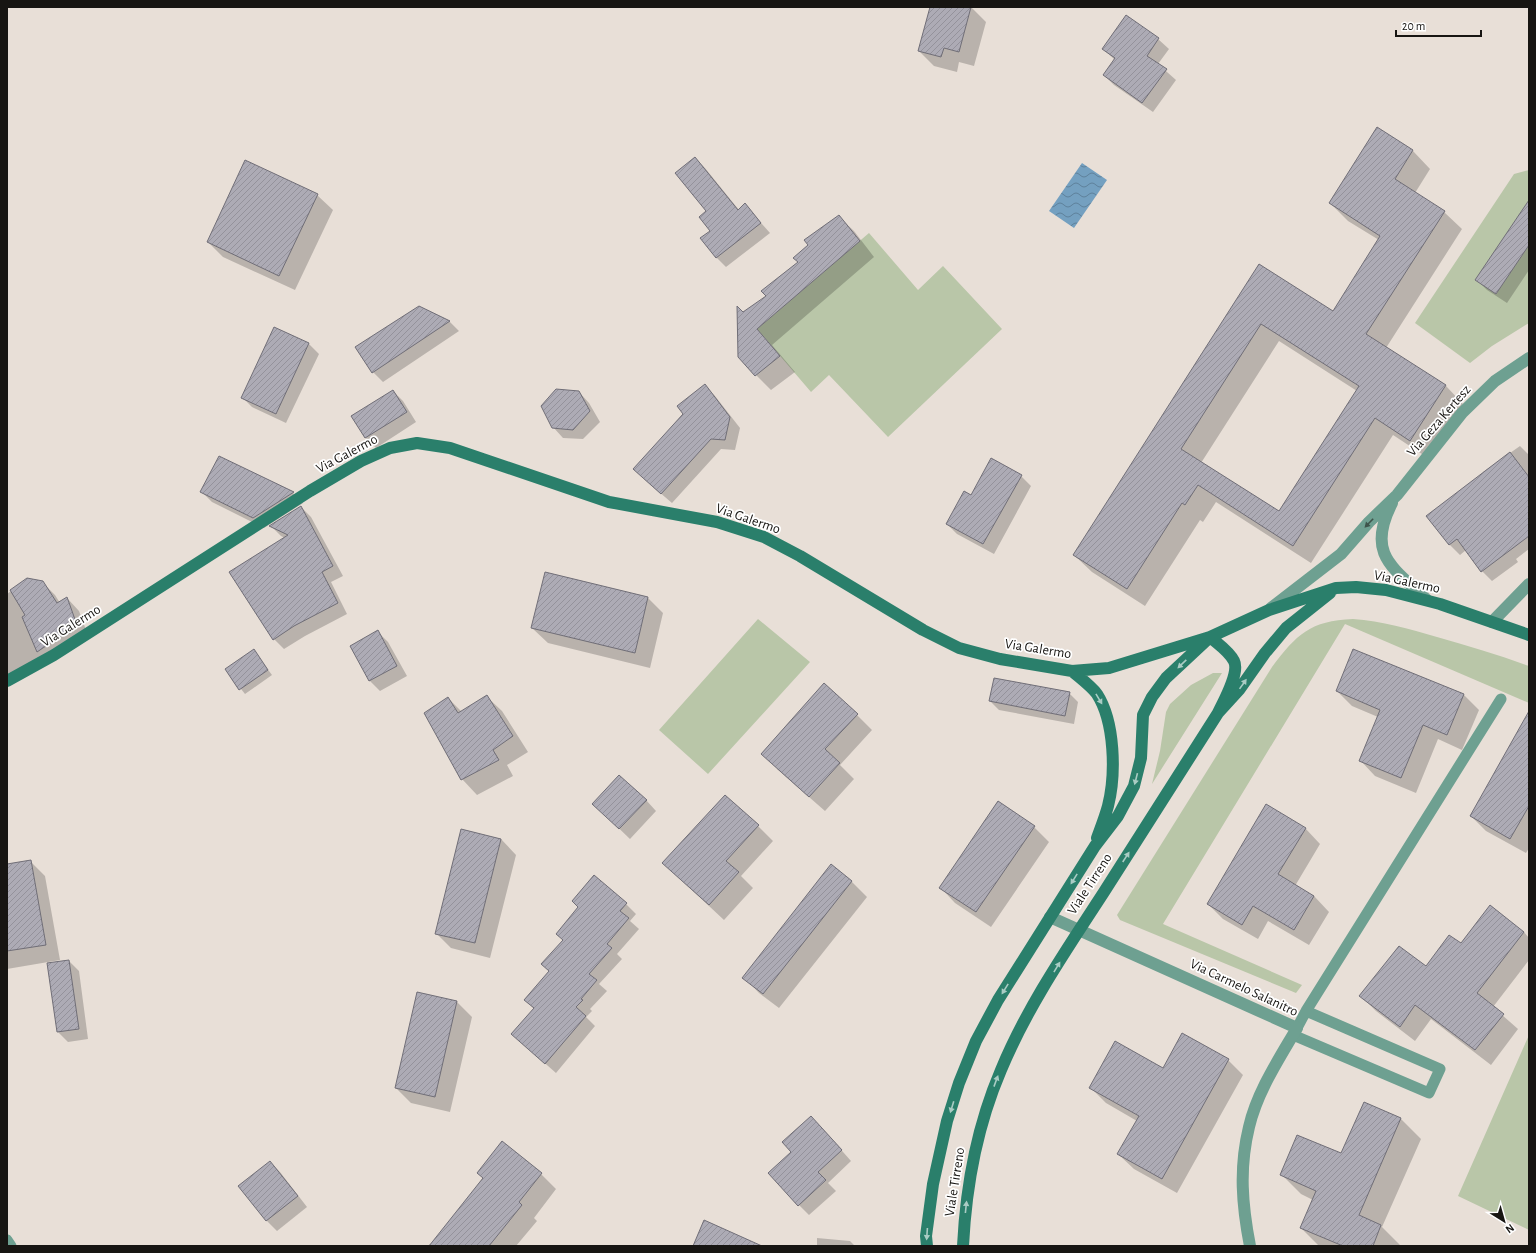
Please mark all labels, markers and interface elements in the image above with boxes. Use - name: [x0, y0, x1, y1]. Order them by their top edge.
- scale bar: [1396, 12, 1481, 38]
- text: 20 m: [1402, 20, 1425, 32]
- street label: Via Geza Kertesz: [1404, 383, 1474, 459]
- street label: Via Galermo: [314, 432, 380, 476]
- street label: Via Galermo: [714, 501, 782, 537]
- one-way arrow: [1364, 518, 1374, 528]
- street label: Via Galermo: [1373, 568, 1441, 596]
- street label: Via Galermo: [39, 602, 103, 650]
- street label: Via Galermo: [1004, 637, 1072, 661]
- one-way arrow: [1177, 659, 1187, 668]
- one-way arrow: [1239, 679, 1247, 689]
- one-way arrow: [1096, 693, 1103, 705]
- one-way arrow: [1132, 773, 1138, 786]
- street label: Viale Tirreno: [1065, 851, 1115, 917]
- one-way arrow: [1122, 851, 1130, 862]
- one-way arrow: [1070, 874, 1078, 884]
- street label: Via Carmelo Salanitro: [1188, 957, 1300, 1019]
- one-way arrow: [1053, 961, 1060, 973]
- one-way arrow: [1001, 984, 1009, 994]
- one-way arrow: [994, 1075, 1000, 1087]
- one-way arrow: [949, 1101, 955, 1113]
- street label: Viale Tirreno: [943, 1146, 967, 1218]
- one-way arrow: [962, 1201, 969, 1213]
- north arrow: [1484, 1201, 1524, 1241]
- text: N: [1503, 1222, 1516, 1235]
- one-way arrow: [923, 1228, 930, 1240]

